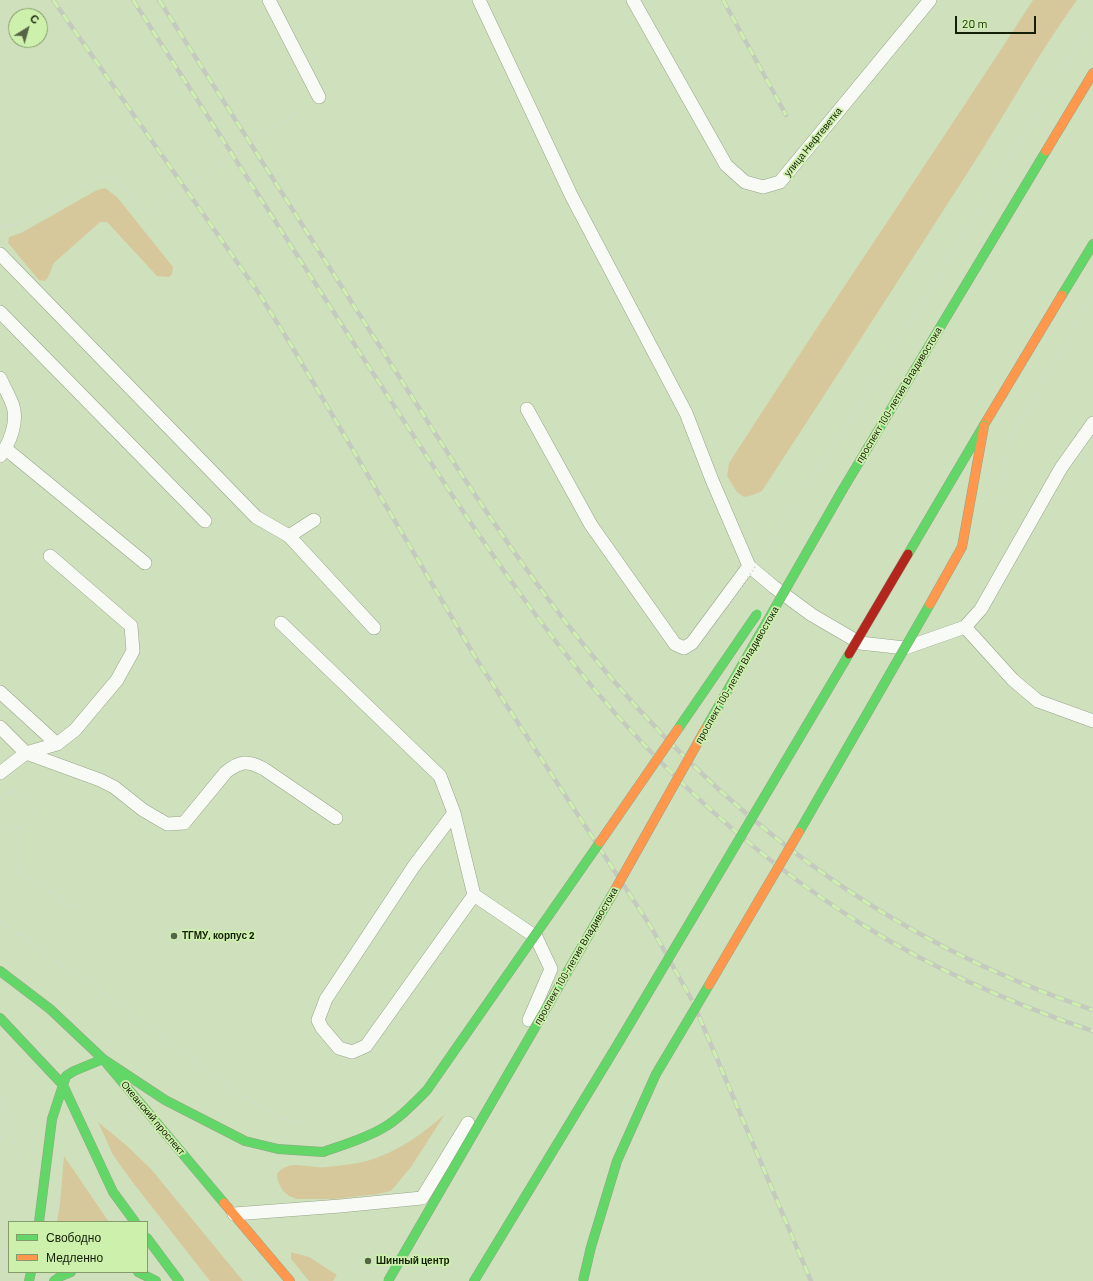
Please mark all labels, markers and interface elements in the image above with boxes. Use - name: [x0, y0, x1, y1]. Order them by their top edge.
- north arrow: [8, 8, 48, 48]
- scale bar: [957, 8, 1038, 34]
- text: С: [28, 11, 42, 26]
- text: 20 m: [962, 16, 988, 30]
- street label: улица Нефтеветка: [781, 105, 845, 179]
- street label: проспект 100-летия Владивостока: [854, 325, 944, 465]
- street label: проспект 100-летия Владивостока: [693, 604, 781, 746]
- street label: проспект 100-летия Владивостока: [532, 885, 620, 1027]
- place label: ТГМУ, корпус 2: [182, 930, 255, 942]
- marker: ТГМУ, корпус 2: [169, 931, 179, 941]
- street label: Океанский проспект: [119, 1079, 187, 1157]
- legend: [8, 1221, 148, 1273]
- text: Свободно: [46, 1230, 101, 1244]
- text: Медленно: [46, 1250, 103, 1264]
- place label: Шинный центр: [376, 1255, 450, 1267]
- marker: Шинный центр: [363, 1256, 373, 1266]

